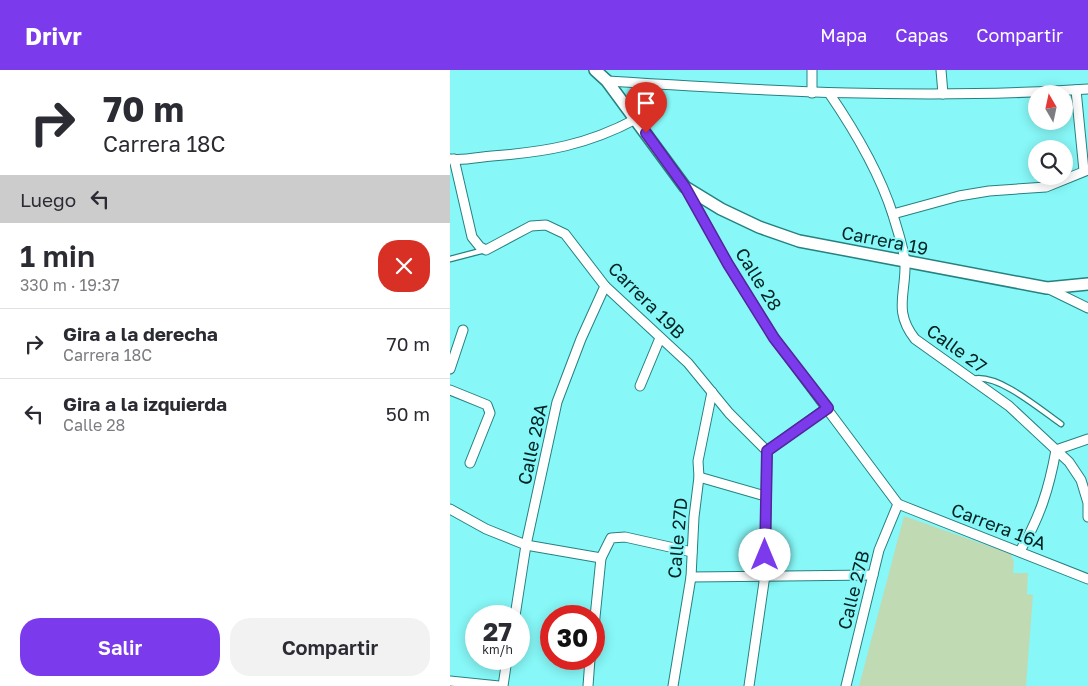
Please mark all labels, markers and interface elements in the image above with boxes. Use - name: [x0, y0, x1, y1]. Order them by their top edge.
- text: Drivr: [25, 21, 82, 50]
- text: Mapa: [820, 24, 867, 46]
- text: Capas: [895, 24, 948, 46]
- text: Compartir: [976, 24, 1063, 46]
- pin: [625, 82, 667, 133]
- north arrow: [1028, 85, 1072, 130]
- map controls: [1028, 85, 1073, 185]
- text: 70 m: [103, 88, 184, 130]
- icon: arrive: [632, 89, 660, 117]
- icon: right: [20, 90, 85, 155]
- text: Carrera 18C: [103, 130, 225, 157]
- button: search: [1028, 140, 1073, 185]
- icon: left: [86, 185, 114, 213]
- text: Luego: [20, 188, 76, 211]
- street label: Carrera 19: [840, 221, 930, 259]
- text: 1 min: [20, 238, 95, 274]
- button: close: [378, 240, 430, 292]
- street label: Calle 28: [731, 243, 787, 315]
- street label: Carrera 19B: [604, 257, 690, 343]
- text: 330 m · 19:37: [20, 275, 120, 295]
- street label: Calle 27: [923, 319, 991, 377]
- text: Gira a la derecha: [63, 322, 218, 345]
- icon: right: [20, 330, 48, 358]
- text: 70 m: [387, 332, 430, 355]
- text: Carrera 18C: [63, 345, 152, 365]
- text: Gira a la izquierda: [63, 392, 227, 415]
- icon: left: [20, 400, 48, 428]
- text: 50 m: [386, 402, 430, 425]
- street label: Calle 28A: [513, 402, 551, 486]
- text: Calle 28: [63, 415, 125, 435]
- street label: Calle 27D: [662, 497, 692, 579]
- street label: Carrera 16A: [948, 498, 1050, 554]
- position arrow: [738, 528, 790, 580]
- street label: Calle 27B: [833, 548, 873, 632]
- speed limit sign: 30: [540, 605, 605, 670]
- text: 27: [483, 616, 512, 647]
- button: Salir: [20, 618, 220, 676]
- button: Compartir: [230, 618, 430, 676]
- text: km/h: [482, 642, 513, 657]

